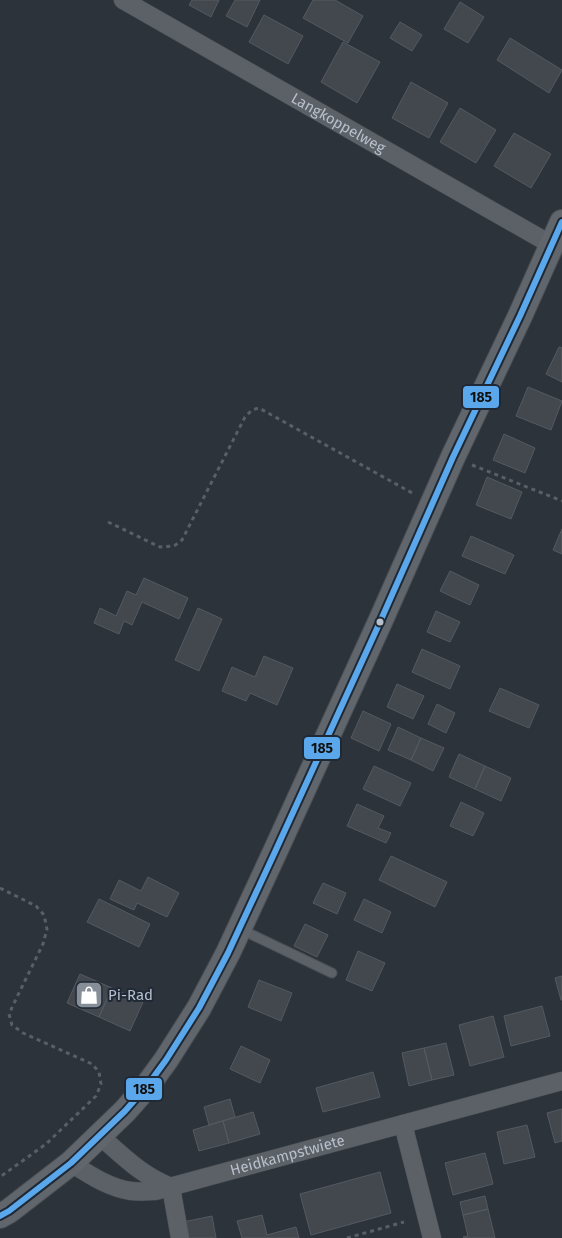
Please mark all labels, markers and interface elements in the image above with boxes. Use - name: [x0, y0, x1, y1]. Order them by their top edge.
- street label: Langkoppelweg: [288, 89, 389, 157]
- line badge: 185: [462, 385, 500, 409]
- text: 185: [470, 389, 493, 406]
- unlabelled marker: [375, 617, 385, 627]
- line badge: 185: [303, 736, 341, 760]
- text: 185: [311, 740, 334, 757]
- shop icon: Pi-Rad: [74, 980, 104, 1010]
- place label: Pi-Rad: [108, 986, 153, 1004]
- line badge: 185: [125, 1077, 163, 1101]
- text: 185: [133, 1081, 156, 1098]
- street label: Heidkampstwiete: [228, 1131, 347, 1179]

